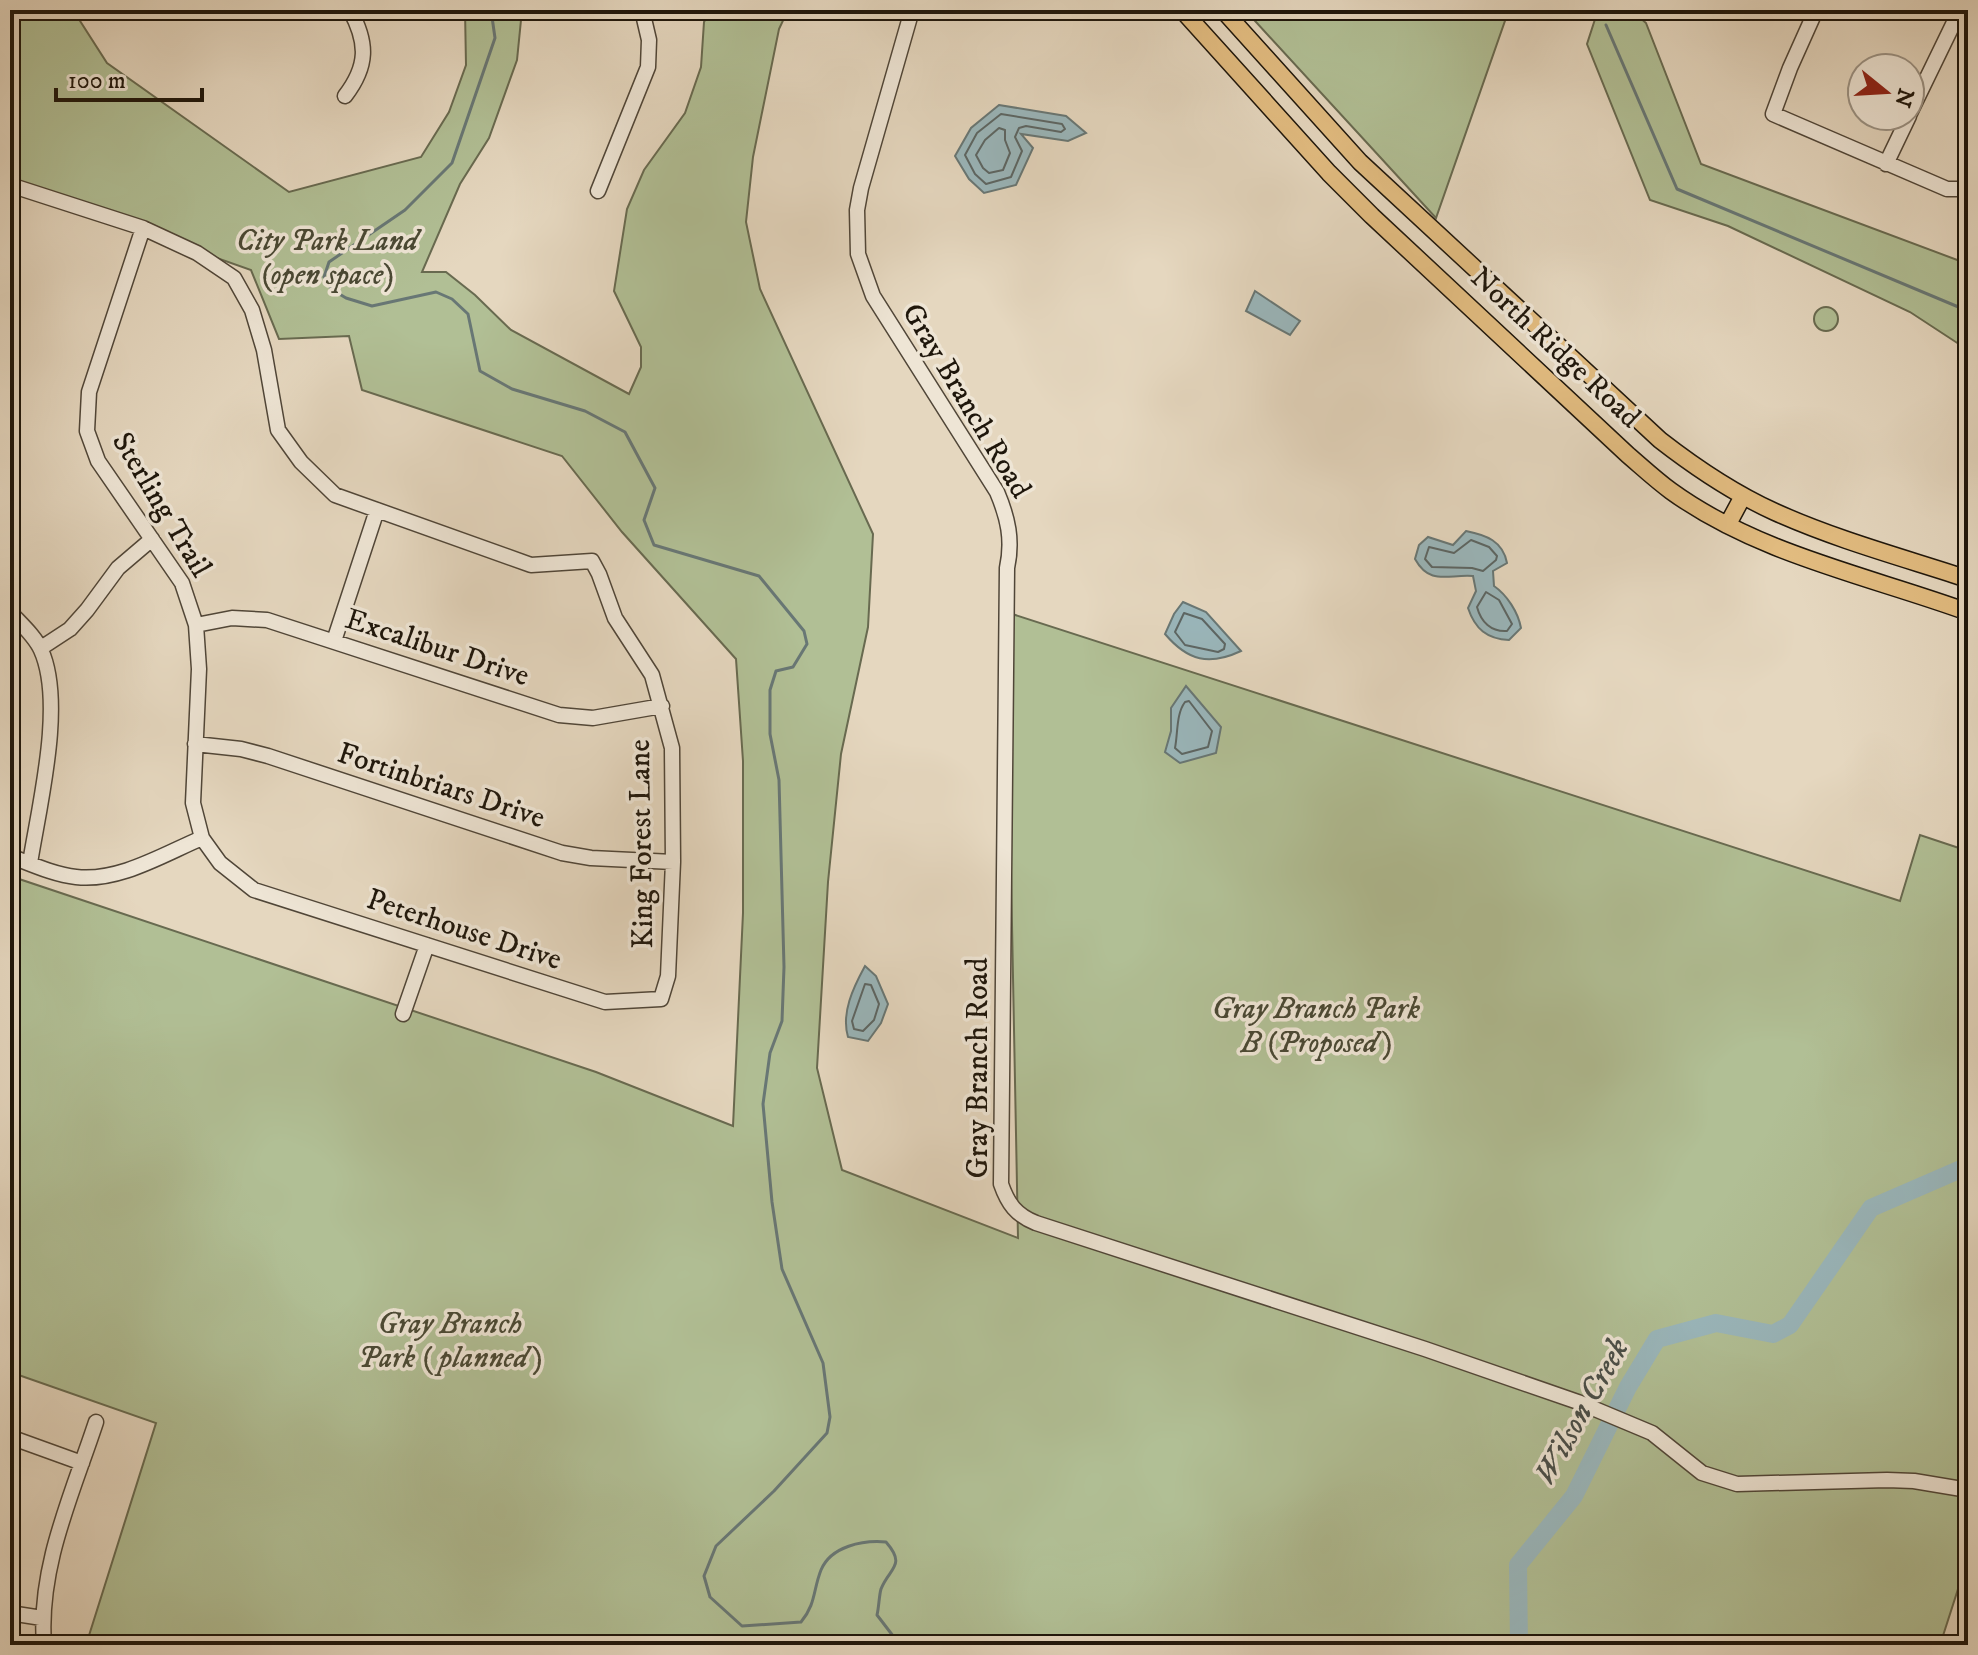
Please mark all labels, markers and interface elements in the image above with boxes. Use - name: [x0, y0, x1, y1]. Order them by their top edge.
- scale bar: [56, 52, 202, 102]
- north arrow: [1846, 52, 1926, 132]
- text: 100 m: [68, 66, 126, 96]
- text: N: [1888, 85, 1919, 110]
- park label: City Park Land (open space): [236, 223, 423, 294]
- street label: North Ridge Road: [1462, 260, 1648, 436]
- street label: Gray Branch Road: [893, 297, 1039, 505]
- street label: Sterling Trail: [103, 426, 219, 584]
- street label: Excalibur Drive: [340, 601, 534, 695]
- street label: Fortinbriars Drive: [333, 735, 549, 837]
- street label: King Forest Lane: [622, 739, 662, 949]
- street label: Peterhouse Drive: [362, 881, 566, 979]
- street label: Gray Branch Road: [960, 958, 997, 1178]
- park label: Gray Branch Park B (Proposed): [1212, 991, 1421, 1062]
- park label: Gray Branch Park (planned): [358, 1306, 542, 1377]
- water label: Wilson Creek: [1525, 1331, 1639, 1492]

